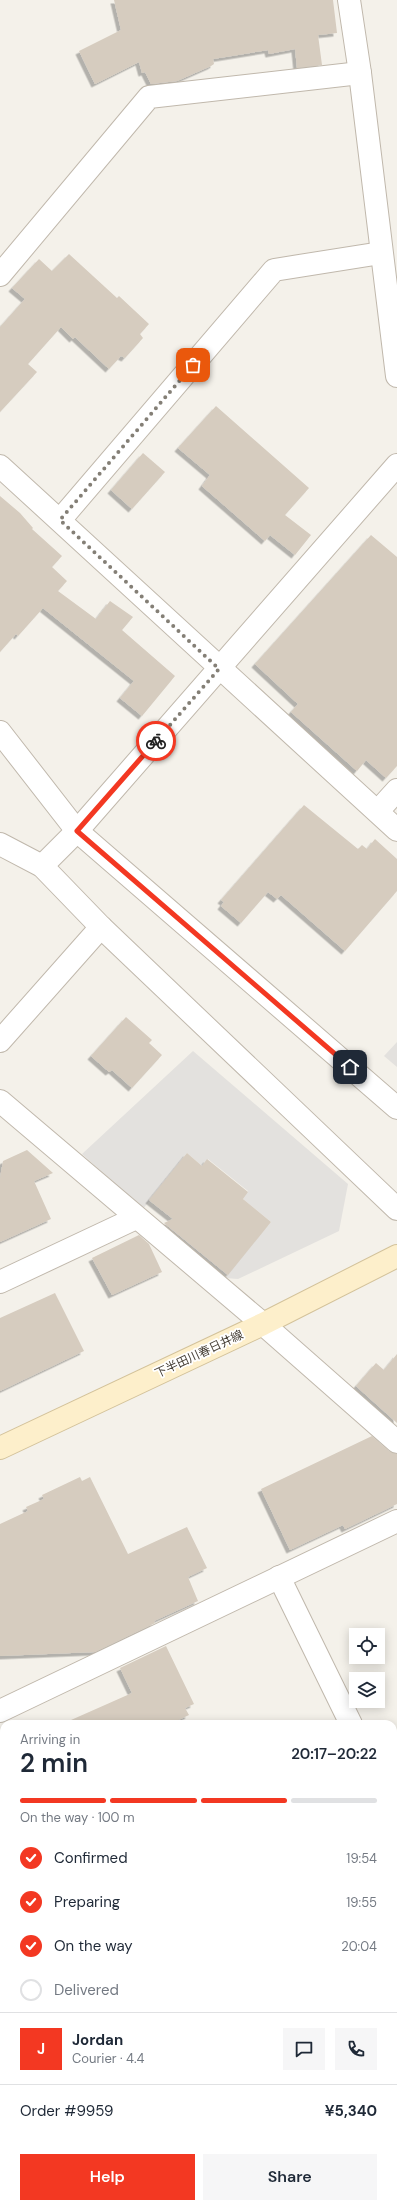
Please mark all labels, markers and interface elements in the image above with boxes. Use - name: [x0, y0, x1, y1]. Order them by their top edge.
- pin: [176, 348, 210, 382]
- icon: bag: [182, 354, 204, 376]
- courier: [136, 721, 176, 761]
- icon: bike: [145, 730, 167, 752]
- pin: [333, 1050, 367, 1084]
- icon: home: [339, 1056, 361, 1078]
- street label: 下半田川春日井線: [152, 1326, 246, 1382]
- map controls: [349, 1628, 385, 1708]
- button: locate: [349, 1628, 385, 1664]
- button: layers: [349, 1672, 385, 1708]
- text: Arriving in: [20, 1731, 80, 1748]
- text: 20:17–20:22: [291, 1744, 377, 1764]
- text: 2 min: [20, 1746, 88, 1780]
- text: On the way · 100 m: [20, 1809, 135, 1826]
- icon: check: [20, 1847, 42, 1869]
- text: Confirmed: [54, 1848, 128, 1868]
- text: 19:54: [346, 1850, 377, 1867]
- icon: check: [20, 1891, 42, 1913]
- text: Preparing: [54, 1892, 120, 1912]
- text: 19:55: [346, 1894, 377, 1911]
- icon: check: [20, 1935, 42, 1957]
- text: On the way: [54, 1936, 133, 1956]
- text: 20:04: [341, 1938, 377, 1955]
- text: Delivered: [54, 1980, 119, 2000]
- button: chat: [283, 2028, 325, 2070]
- button: phone: [335, 2028, 377, 2070]
- text: Jordan: [72, 2030, 123, 2050]
- text: J: [37, 2039, 45, 2059]
- text: Courier · 4.4: [72, 2050, 144, 2067]
- text: Order #9959: [20, 2101, 113, 2121]
- text: ¥5,340: [325, 2101, 377, 2121]
- button: Help: [20, 2154, 195, 2200]
- button: Share: [203, 2154, 377, 2200]

